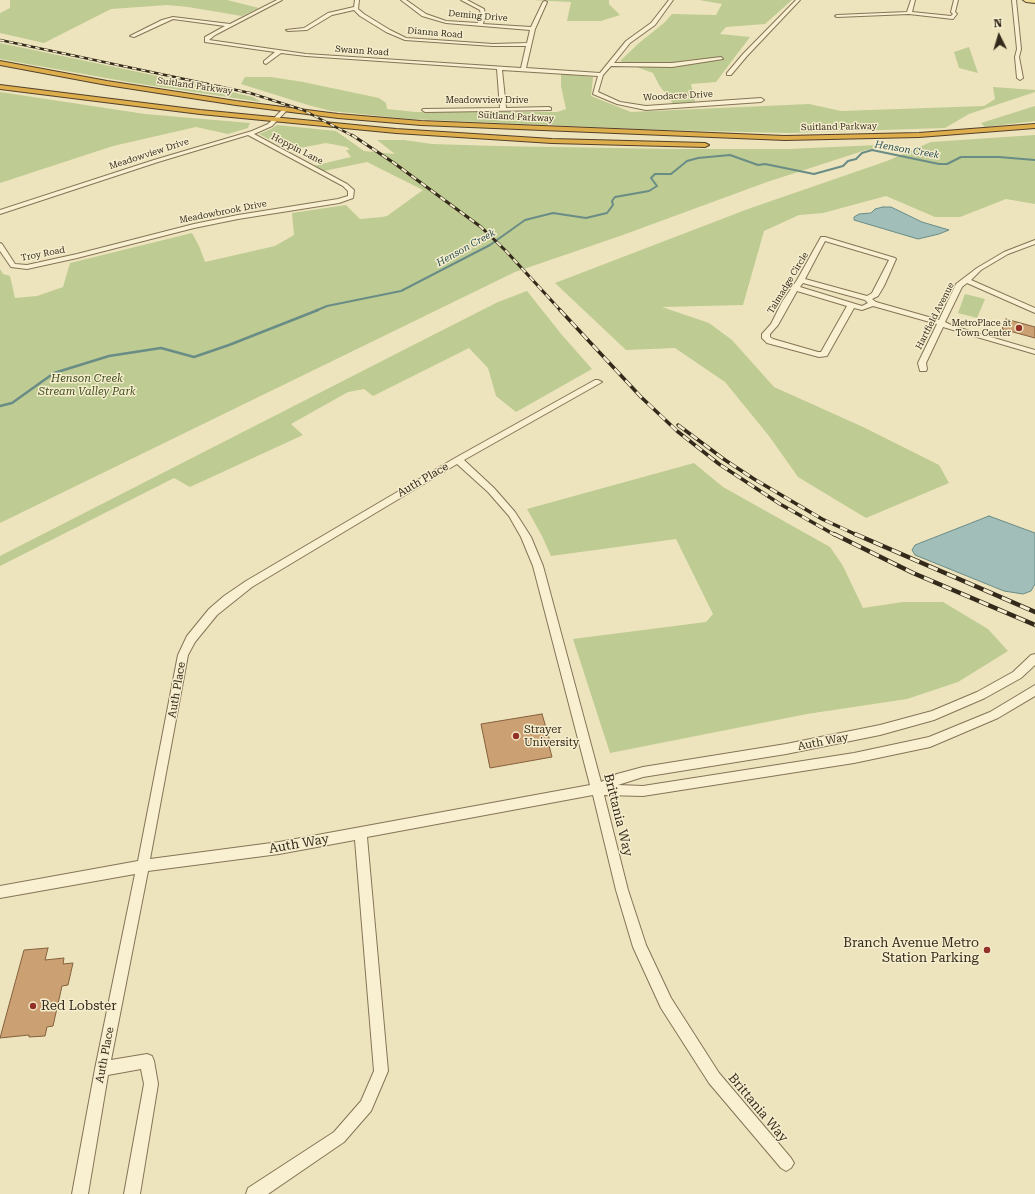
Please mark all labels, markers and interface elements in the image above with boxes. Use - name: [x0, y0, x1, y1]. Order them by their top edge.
- street label: Deming Drive: [448, 8, 508, 24]
- north arrow: [979, 16, 1019, 56]
- text: N: [993, 17, 1003, 30]
- street label: Dianna Road: [407, 25, 463, 41]
- street label: Swann Road: [335, 44, 389, 58]
- street label: Suitland Parkway: [157, 75, 233, 97]
- street label: Woodacre Drive: [643, 89, 713, 103]
- street label: Meadowview Drive: [445, 95, 529, 105]
- street label: Suitland Parkway: [478, 110, 554, 124]
- street label: Suitland Parkway: [801, 121, 877, 133]
- street label: Hoppin Lane: [269, 131, 325, 167]
- street label: Meadowview Drive: [108, 136, 190, 172]
- water label: Henson Creek: [874, 138, 940, 162]
- street label: Meadowbrook Drive: [178, 198, 268, 226]
- water label: Henson Creek: [435, 227, 497, 269]
- street label: Troy Road: [20, 244, 66, 264]
- street label: Talmadge Circle: [765, 250, 811, 316]
- street label: Hartfield Avenue: [914, 281, 956, 351]
- place label: MetroPlace at Town Center: [951, 318, 1011, 339]
- marker: MetroPlace at Town Center: [1014, 323, 1024, 333]
- park label: Henson Creek Stream Valley Park: [38, 372, 136, 398]
- street label: Auth Place: [395, 460, 451, 500]
- street label: Auth Place: [166, 661, 188, 719]
- place label: Strayer University: [524, 723, 579, 749]
- marker: Strayer University: [511, 731, 521, 741]
- street label: Auth Way: [797, 731, 849, 753]
- street label: Brittania Way: [600, 772, 636, 858]
- street label: Auth Way: [268, 831, 330, 857]
- place label: Branch Avenue Metro Station Parking: [843, 935, 979, 966]
- marker: Branch Avenue Metro Station Parking: [982, 945, 992, 955]
- place label: Red Lobster: [41, 998, 117, 1014]
- marker: Red Lobster: [28, 1001, 38, 1011]
- street label: Auth Place: [93, 1026, 117, 1084]
- street label: Brittania Way: [725, 1070, 791, 1146]

